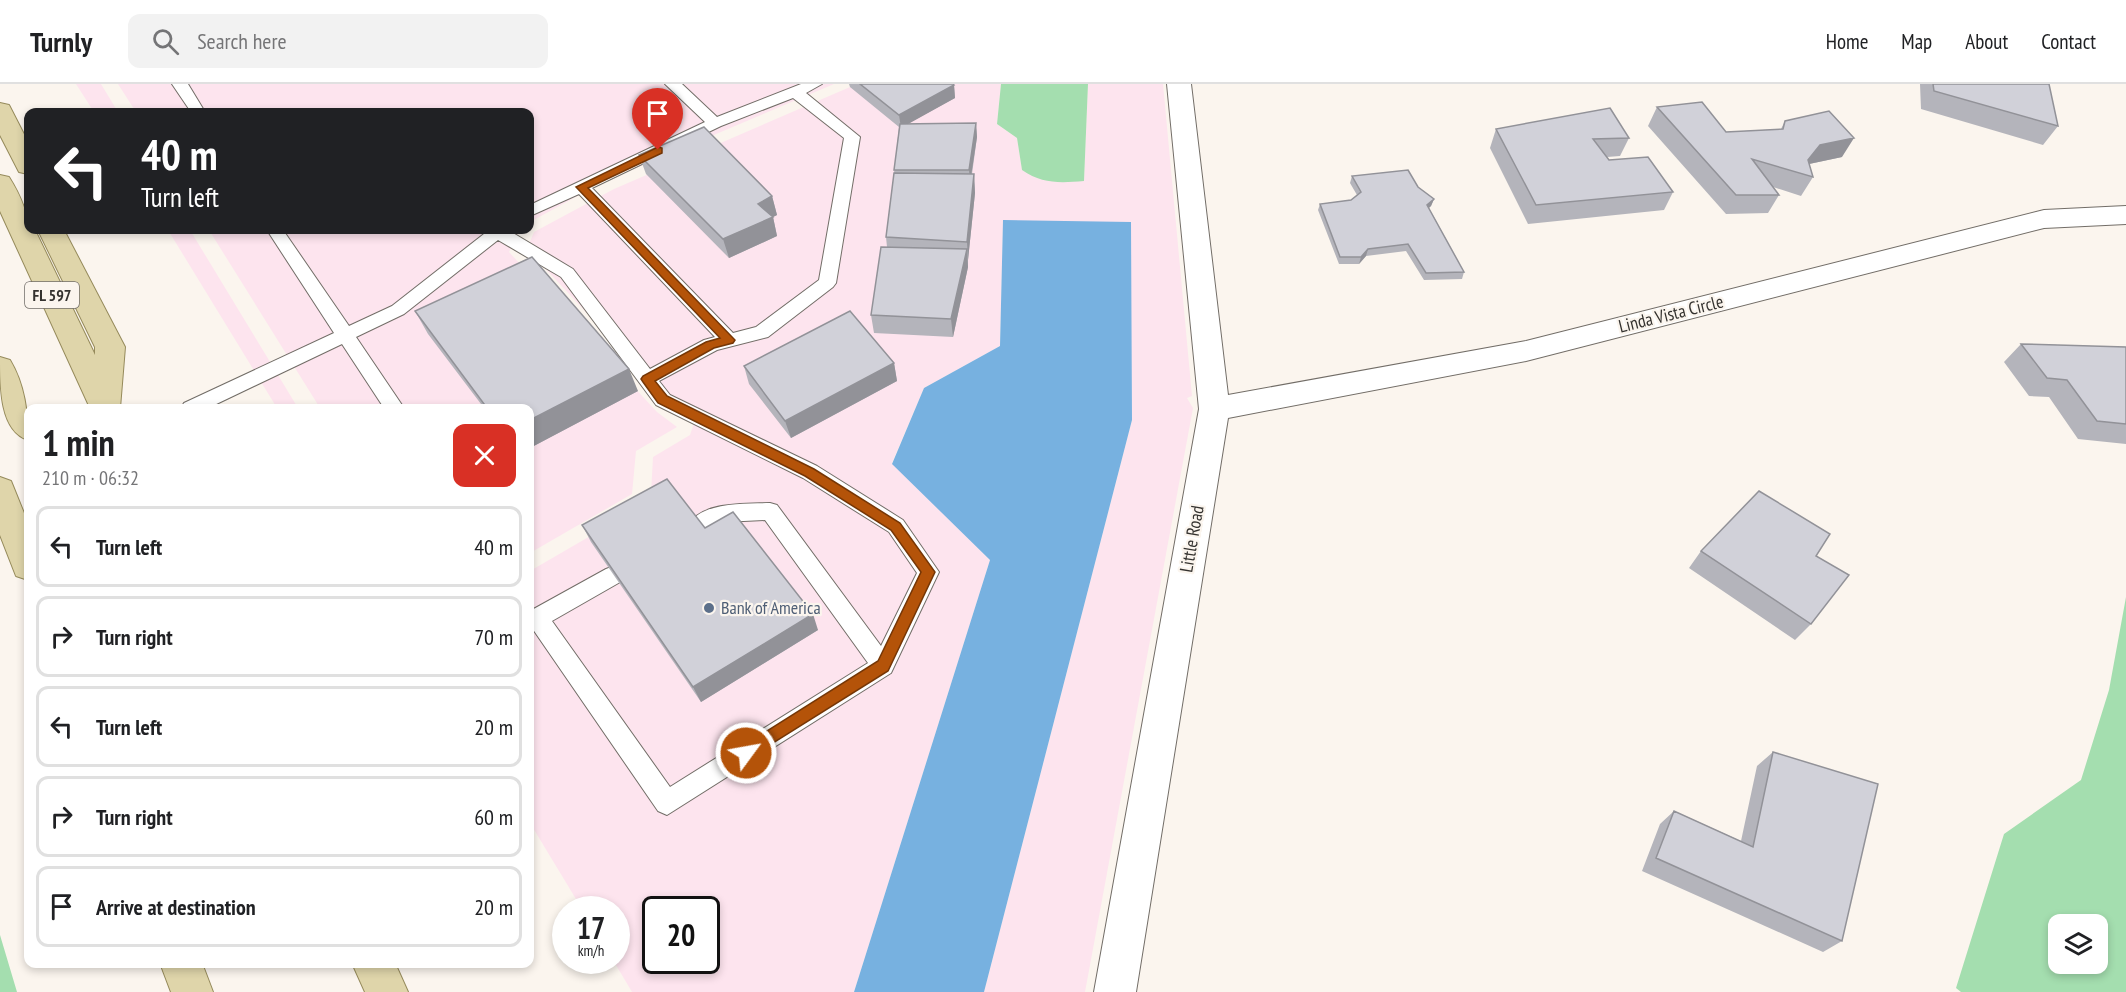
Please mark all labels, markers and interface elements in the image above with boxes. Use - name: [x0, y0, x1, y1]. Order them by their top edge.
- search box: [128, 14, 548, 68]
- text: Turnly: [30, 23, 92, 60]
- icon: search: [149, 25, 182, 58]
- text: Search here: [197, 27, 287, 55]
- text: Home: [1826, 28, 1868, 55]
- text: Map: [1901, 28, 1932, 55]
- text: About: [1965, 28, 2008, 55]
- text: Contact: [2041, 28, 2096, 55]
- pin: [632, 88, 683, 150]
- icon: arrive: [641, 97, 674, 130]
- text: 40 m: [141, 127, 218, 182]
- icon: left: [42, 132, 120, 210]
- text: Turn left: [141, 180, 219, 214]
- road number: FL 597: [25, 282, 79, 308]
- street label: Linda Vista Circle: [1616, 289, 1726, 338]
- text: 1 min: [42, 419, 115, 466]
- button: close: [453, 424, 516, 487]
- text: 210 m · 06:32: [42, 465, 139, 491]
- street label: Little Road: [1174, 504, 1209, 574]
- icon: left: [45, 530, 78, 563]
- text: Turn left: [96, 533, 162, 561]
- text: 40 m: [474, 533, 513, 561]
- place label: Bank of America: [721, 596, 821, 619]
- marker: Bank of America: [702, 601, 716, 615]
- icon: right: [45, 620, 78, 653]
- text: Turn right: [96, 623, 173, 651]
- text: 70 m: [474, 623, 513, 651]
- icon: left: [45, 710, 78, 743]
- text: Turn left: [96, 713, 162, 741]
- text: 20 m: [474, 713, 513, 741]
- position arrow: [714, 721, 778, 785]
- icon: right: [45, 800, 78, 833]
- text: Turn right: [96, 803, 173, 831]
- text: 60 m: [474, 803, 513, 831]
- icon: arrive: [45, 890, 78, 923]
- text: Arrive at destination: [96, 893, 256, 921]
- text: 20 m: [474, 893, 513, 921]
- speed limit sign: 20: [642, 896, 720, 974]
- text: 17: [577, 908, 605, 947]
- map controls: [2048, 914, 2108, 974]
- button: layers: [2048, 914, 2108, 974]
- text: km/h: [578, 941, 604, 960]

